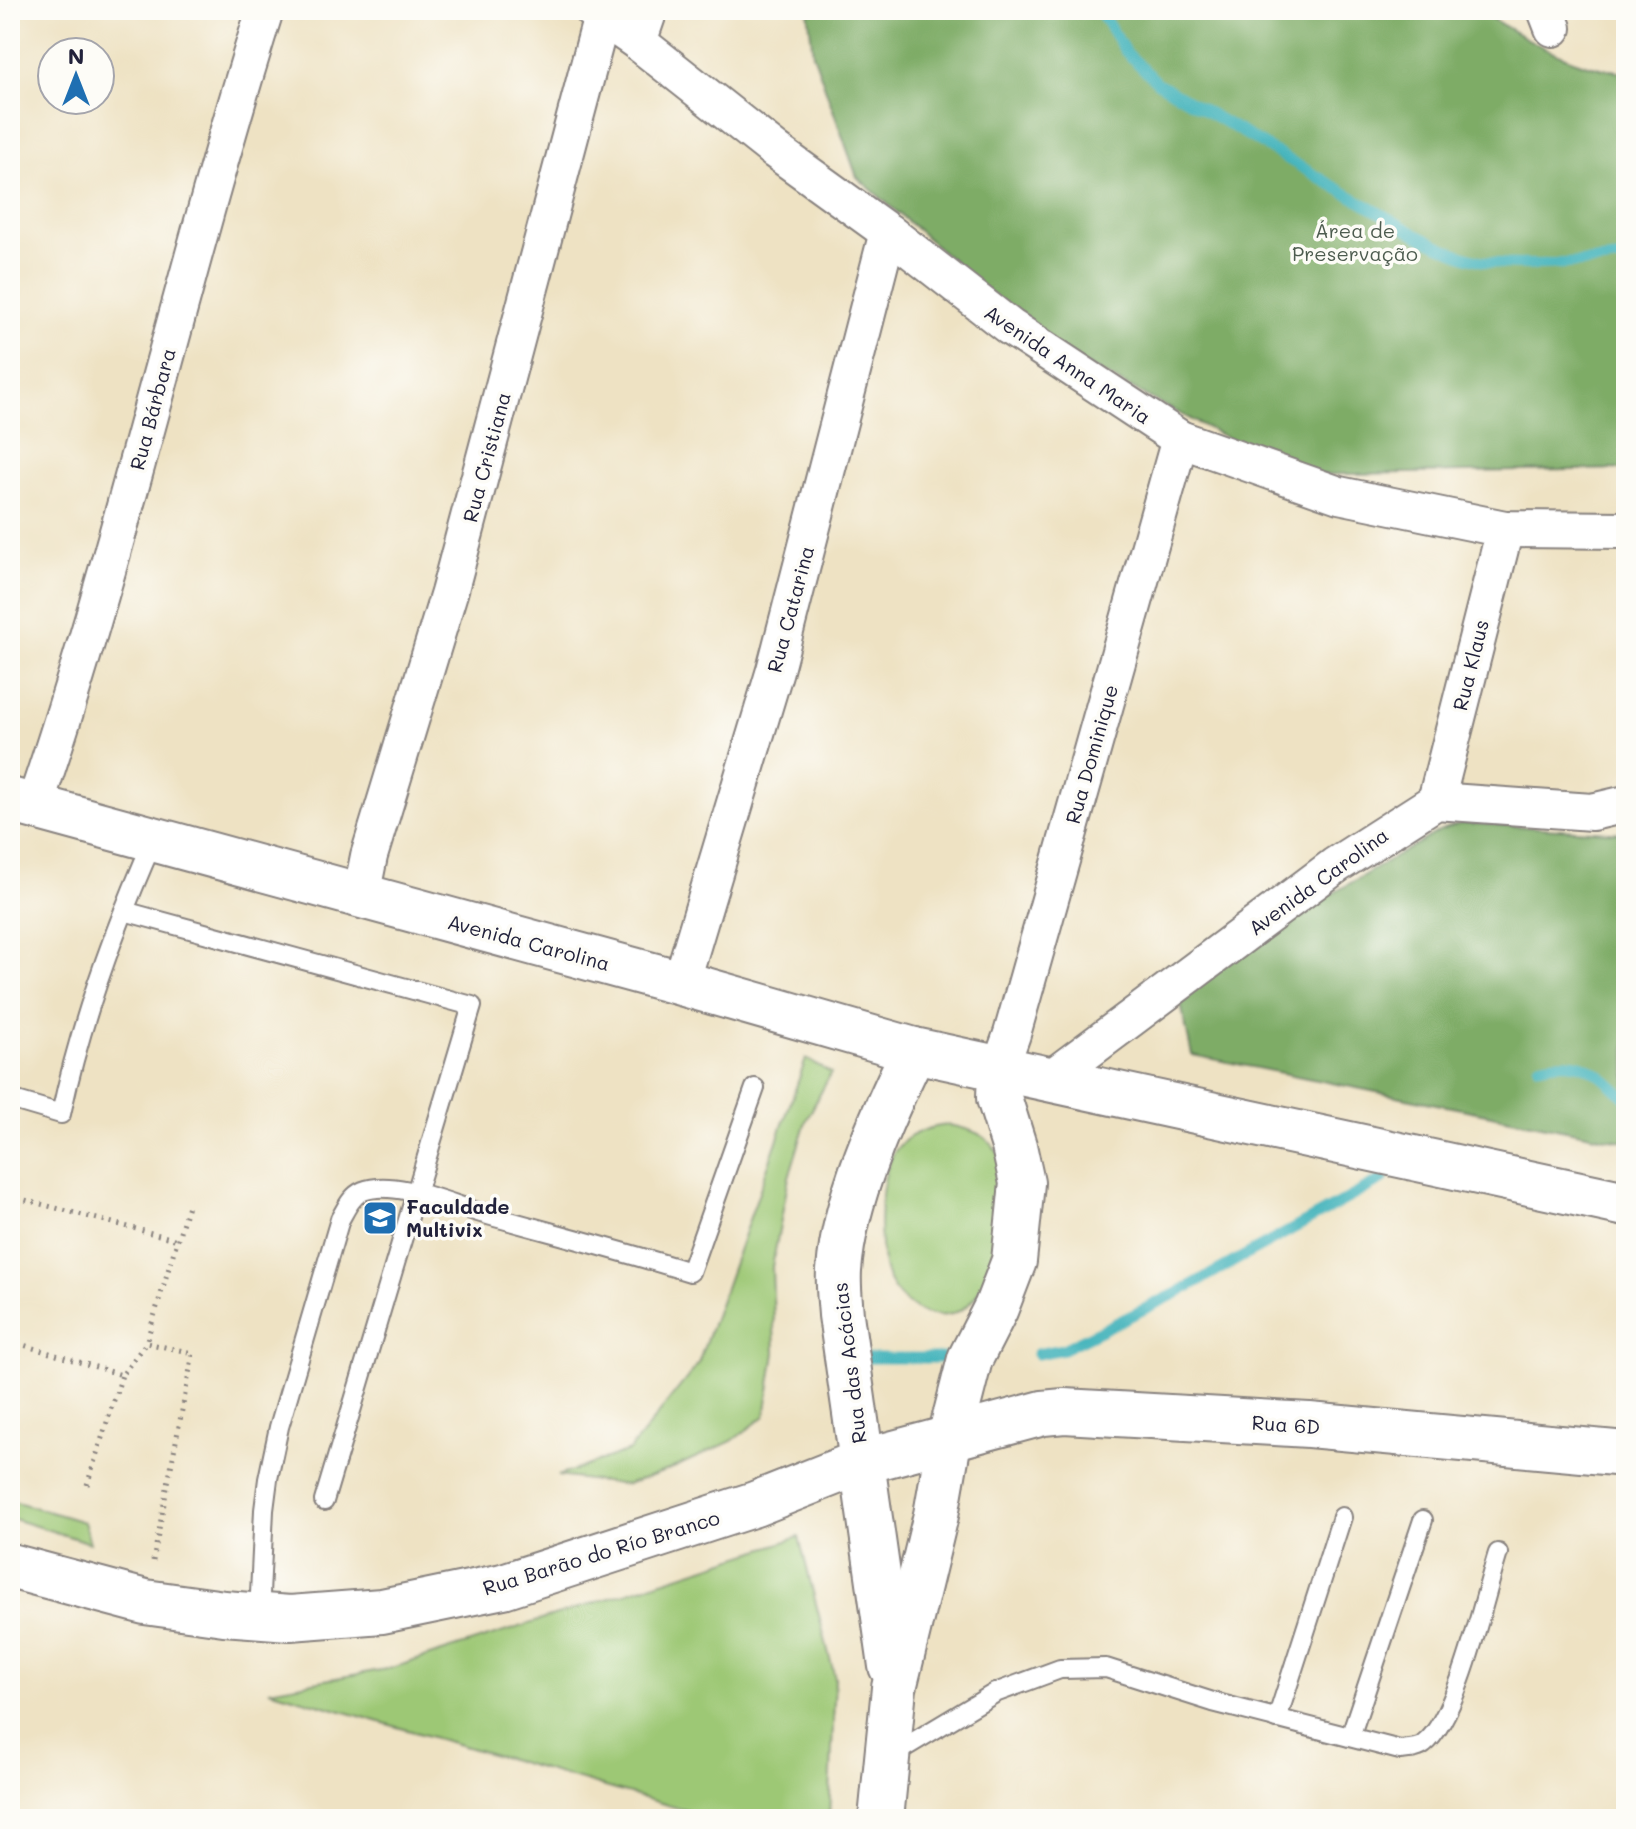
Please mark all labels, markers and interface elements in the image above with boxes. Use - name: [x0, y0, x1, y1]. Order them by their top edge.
- north arrow: [36, 36, 116, 116]
- text: N: [68, 41, 84, 70]
- park label: Área de Preservação: [1292, 217, 1418, 266]
- street label: Avenida Anna Maria: [980, 299, 1156, 429]
- street label: Rua Bárbara: [123, 345, 181, 473]
- street label: Rua Cristiana: [456, 389, 516, 525]
- street label: Rua Catarina: [761, 543, 819, 675]
- street label: Rua Klaus: [1446, 617, 1494, 713]
- street label: Rua Dominique: [1059, 681, 1123, 827]
- street label: Avenida Carolina: [1243, 821, 1393, 941]
- street label: Avenida Carolina: [445, 908, 613, 976]
- place label: Faculdade Multivix: [406, 1193, 510, 1242]
- school or university icon: Faculdade Multivix: [361, 1199, 399, 1237]
- street label: Rua das Acácias: [826, 1281, 872, 1445]
- street label: Rua 6D: [1251, 1409, 1321, 1439]
- street label: Rua Barão do Río Branco: [479, 1504, 723, 1600]

